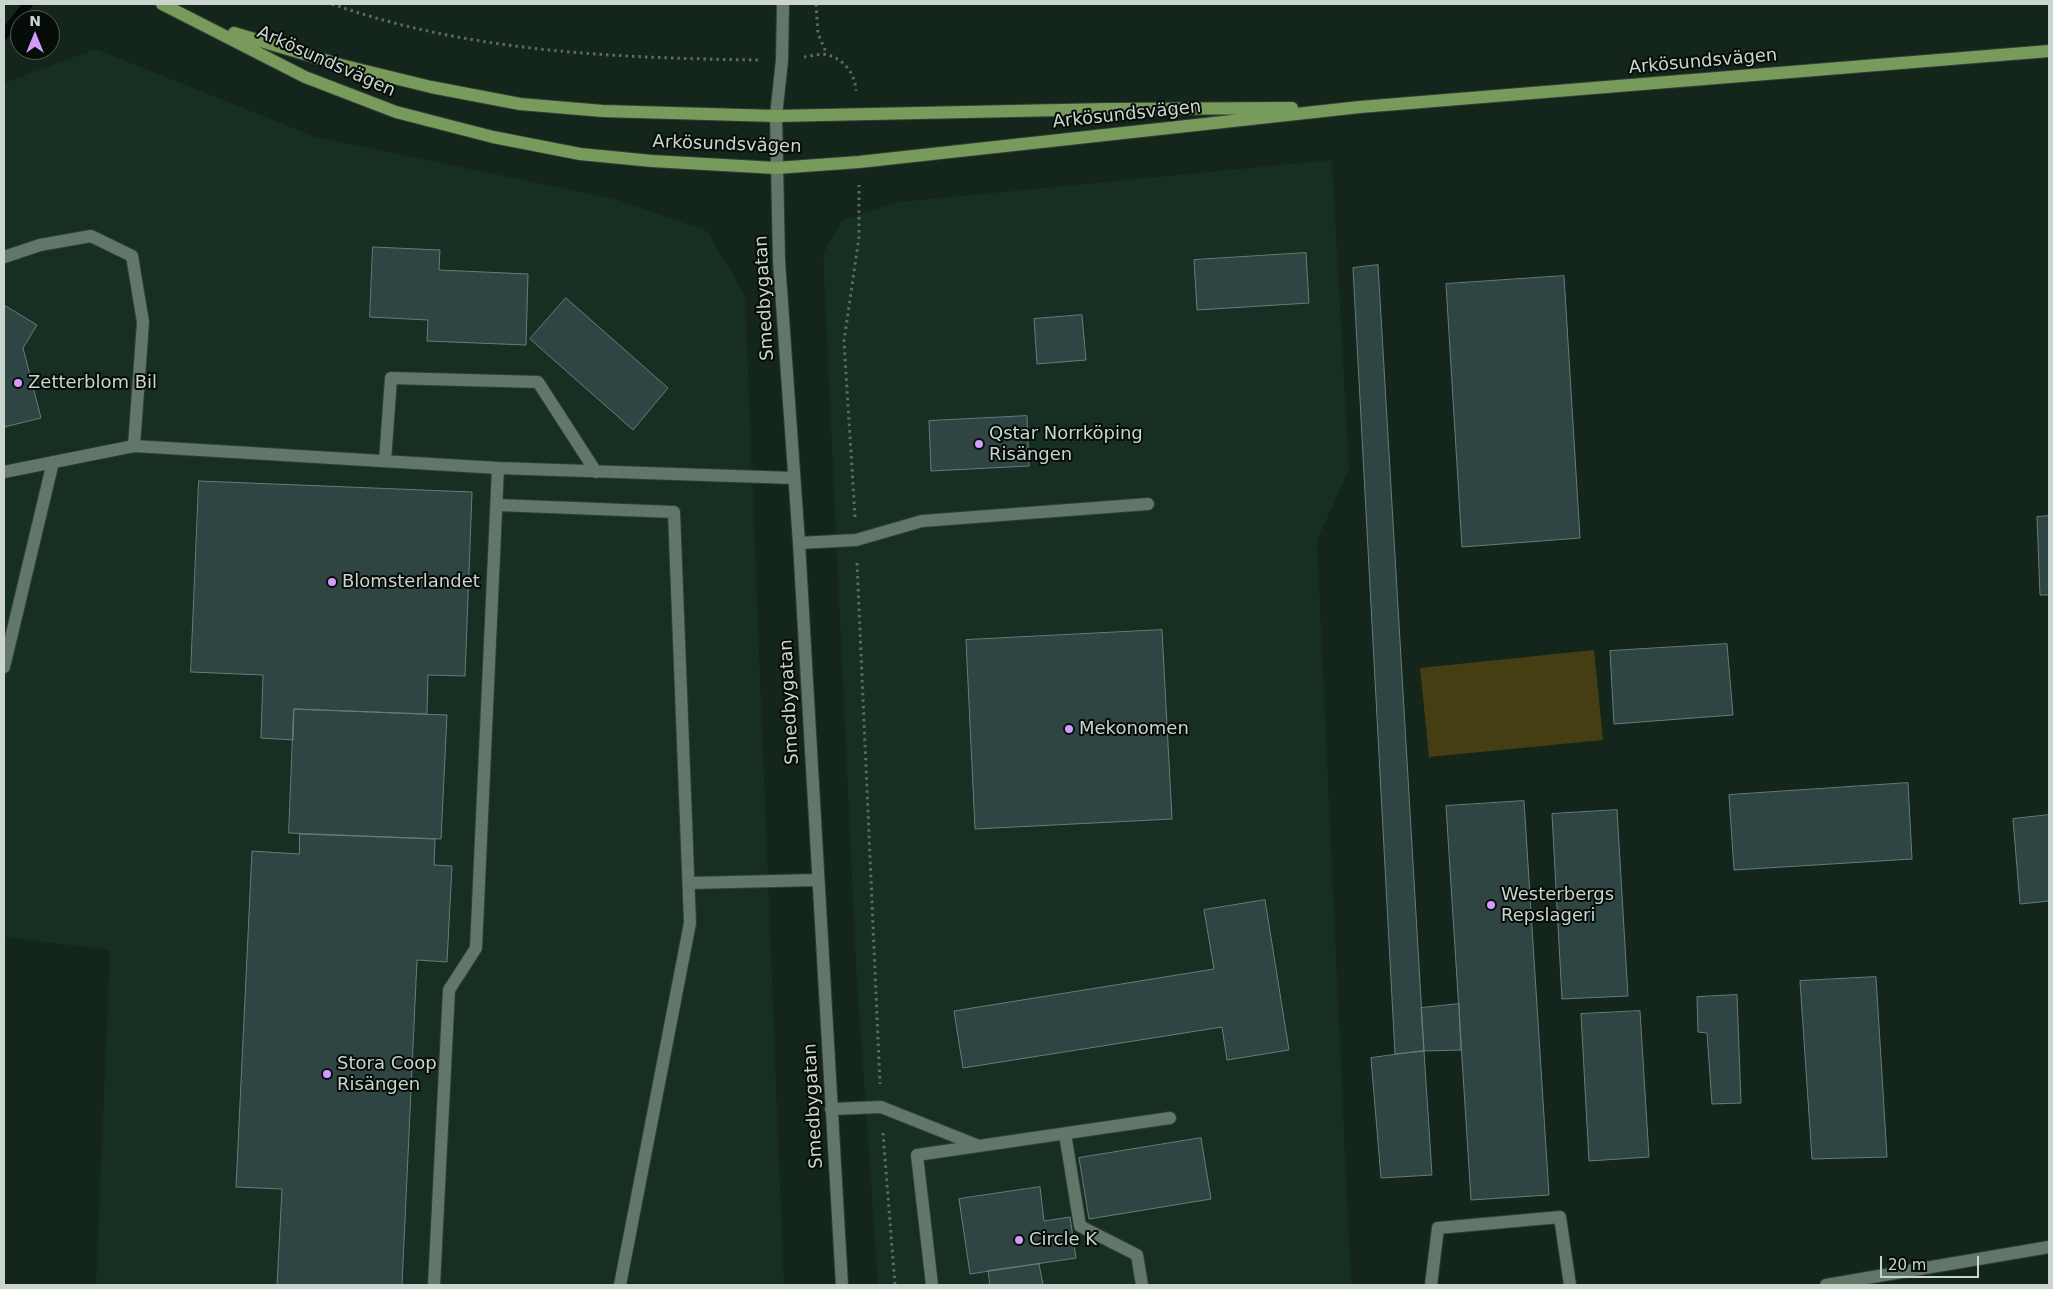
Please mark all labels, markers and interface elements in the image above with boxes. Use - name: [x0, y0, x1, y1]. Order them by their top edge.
- north arrow: [10, 10, 60, 60]
- text: N: [29, 13, 41, 29]
- street label: Arkösundsvägen: [254, 22, 398, 102]
- street label: Arkösundsvägen: [1628, 45, 1778, 79]
- street label: Arkösundsvägen: [1052, 96, 1202, 134]
- street label: Arkösundsvägen: [652, 132, 802, 158]
- street label: Smedbygatan: [751, 235, 779, 361]
- place label: Zetterblom Bil: [28, 372, 157, 394]
- marker: Zetterblom Bil: [12, 377, 24, 389]
- place label: Qstar Norrköping Risängen: [989, 423, 1143, 466]
- marker: Qstar Norrköping Risängen: [973, 438, 985, 450]
- place label: Blomsterlandet: [342, 571, 480, 593]
- marker: Blomsterlandet: [326, 576, 338, 588]
- street label: Smedbygatan: [776, 639, 804, 765]
- place label: Mekonomen: [1079, 718, 1189, 740]
- marker: Mekonomen: [1063, 723, 1075, 735]
- place label: Westerbergs Repslageri: [1501, 884, 1614, 926]
- marker: Westerbergs Repslageri: [1485, 899, 1497, 911]
- street label: Smedbygatan: [800, 1043, 828, 1169]
- place label: Stora Coop Risängen: [337, 1053, 437, 1096]
- marker: Stora Coop Risängen: [321, 1068, 333, 1080]
- place label: Circle K: [1029, 1229, 1097, 1251]
- marker: Circle K: [1013, 1234, 1025, 1246]
- scale bar: [1883, 1246, 1982, 1278]
- text: 20 m: [1888, 1256, 1926, 1274]

